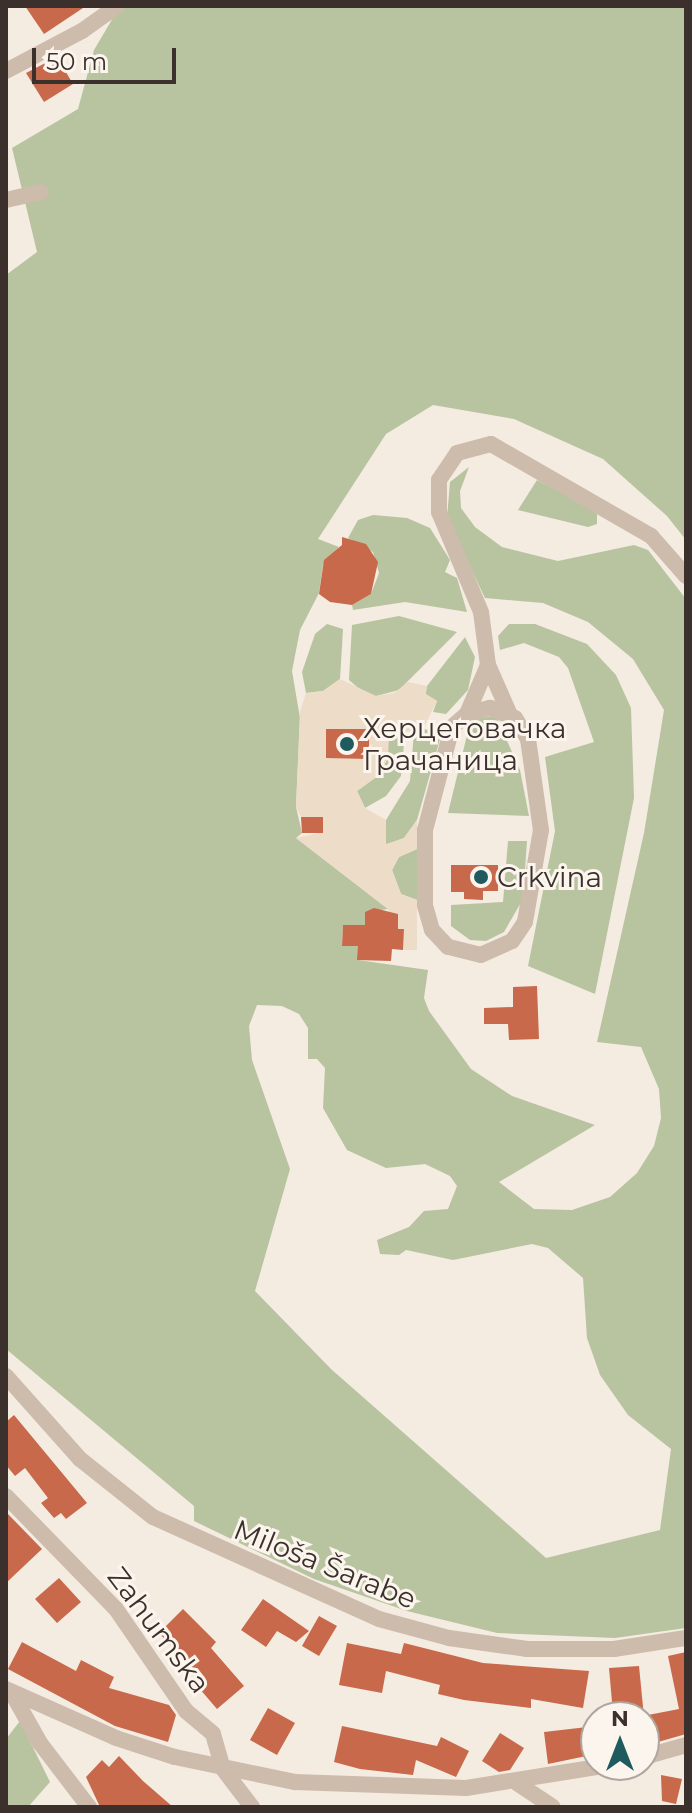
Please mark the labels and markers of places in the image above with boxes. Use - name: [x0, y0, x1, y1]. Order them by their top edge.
- place label: Херцеговачка Грачаница: [363, 711, 566, 777]
- marker: Херцеговачка Грачаница: [338, 735, 356, 753]
- place label: Crkvina: [497, 860, 602, 894]
- marker: Crkvina: [472, 868, 490, 886]

